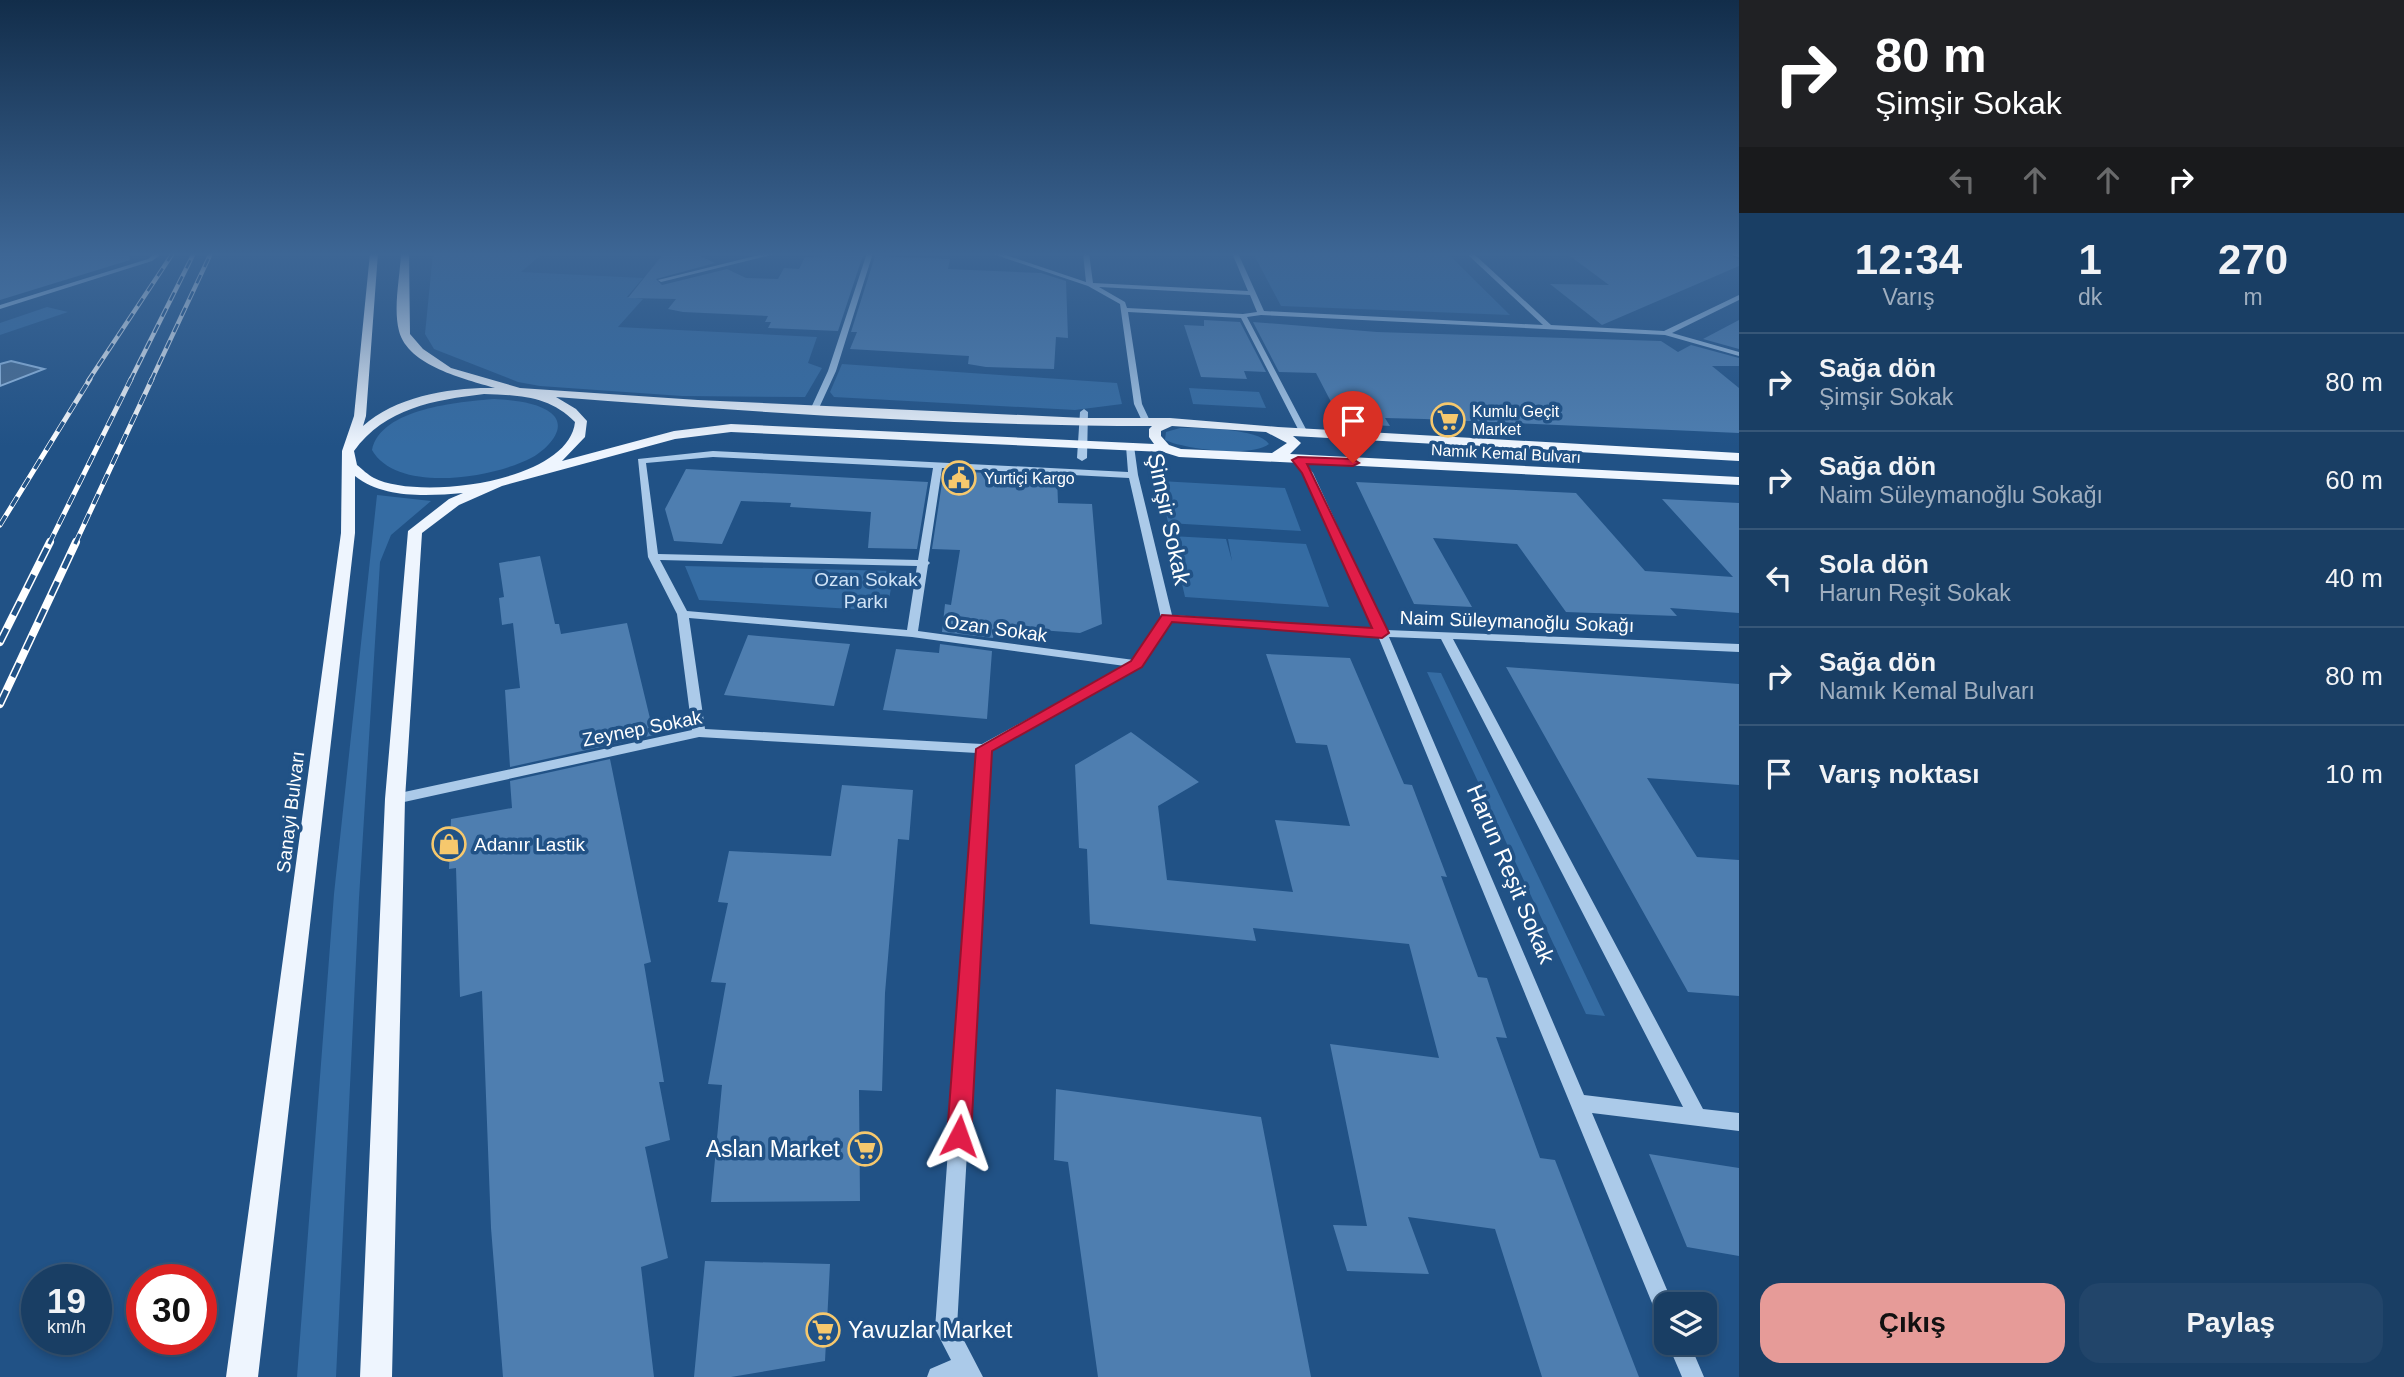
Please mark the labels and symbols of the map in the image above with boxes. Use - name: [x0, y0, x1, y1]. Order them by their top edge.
- pin: [1323, 391, 1383, 463]
- supermarket icon: Kumlu Geçit Market: [1429, 401, 1467, 439]
- place label: Kumlu Geçit Market: [1472, 403, 1560, 438]
- street label: Namık Kemal Bulvarı: [1430, 441, 1581, 466]
- street label: Şimşir Sokak: [1142, 451, 1196, 588]
- public building icon: Yurtiçi Kargo: [940, 459, 978, 497]
- place label: Yurtiçi Kargo: [984, 470, 1075, 487]
- park label: Ozan Sokak Parkı: [814, 569, 918, 612]
- street label: Naim Süleymanoğlu Sokağı: [1399, 607, 1635, 636]
- street label: Ozan Sokak: [943, 611, 1049, 646]
- street label: Zeynep Sokak: [580, 707, 704, 750]
- street label: Sanayi Bulvarı: [273, 750, 308, 874]
- street label: Harun Reşit Sokak: [1462, 781, 1561, 968]
- shop icon: Adanır Lastik: [430, 825, 468, 863]
- place label: Adanır Lastik: [474, 834, 585, 855]
- position arrow: [922, 1099, 996, 1173]
- supermarket icon: Aslan Market: [846, 1130, 884, 1168]
- place label: Aslan Market: [706, 1136, 841, 1162]
- speed limit sign: 30: [126, 1264, 217, 1355]
- supermarket icon: Yavuzlar Market: [804, 1311, 842, 1349]
- place label: Yavuzlar Market: [848, 1317, 1013, 1343]

